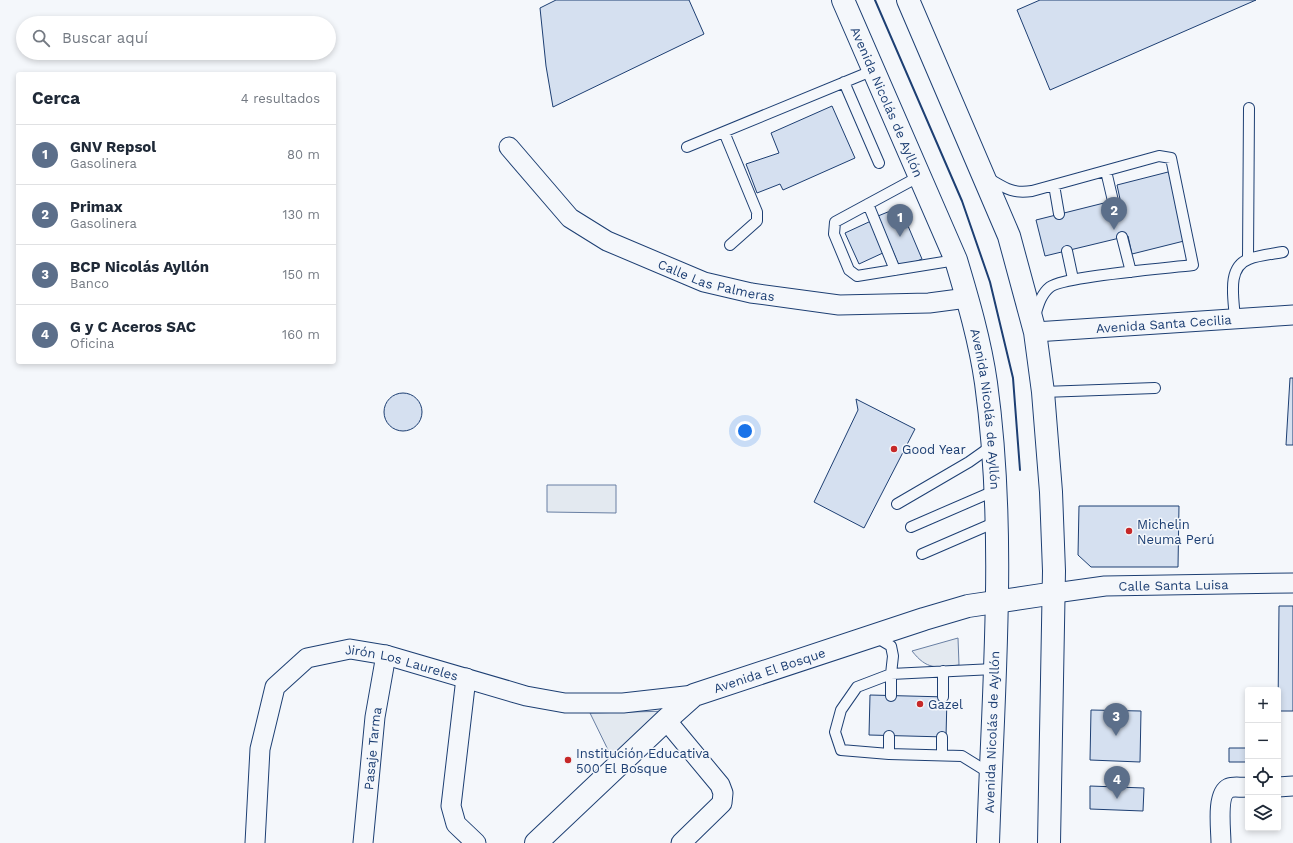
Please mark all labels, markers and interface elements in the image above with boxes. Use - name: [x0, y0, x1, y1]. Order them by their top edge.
- search box: [16, 16, 336, 60]
- street label: Avenida Nicolás de Ayllón: [848, 24, 927, 179]
- icon: search: [30, 27, 52, 49]
- text: Buscar aquí: [62, 29, 148, 47]
- text: Cerca: [32, 88, 80, 108]
- text: 4 resultados: [241, 91, 320, 106]
- text: GNV Repsol: [70, 138, 156, 156]
- text: 1: [42, 147, 48, 162]
- text: 80 m: [287, 147, 320, 162]
- text: Gasolinera: [70, 156, 137, 171]
- pin: 2: [1101, 197, 1127, 230]
- text: Primax: [70, 198, 122, 216]
- pin: 1: [887, 204, 913, 237]
- text: 2: [41, 207, 49, 222]
- text: 130 m: [282, 207, 320, 222]
- text: Gasolinera: [70, 216, 137, 231]
- street label: Calle Las Palmeras: [656, 256, 776, 304]
- text: BCP Nicolás Ayllón: [70, 258, 209, 276]
- text: 3: [41, 267, 49, 282]
- text: 150 m: [282, 267, 320, 282]
- text: Banco: [70, 276, 109, 291]
- street label: Avenida Santa Cecilia: [1095, 312, 1233, 335]
- text: G y C Aceros SAC: [70, 318, 196, 336]
- text: 4: [41, 327, 49, 342]
- text: 160 m: [282, 327, 320, 342]
- street label: Avenida Nicolás de Ayllón: [968, 327, 1003, 490]
- text: Oficina: [70, 336, 114, 351]
- your location: [735, 421, 755, 441]
- place label: Good Year: [902, 442, 966, 457]
- marker: Good Year: [889, 444, 899, 454]
- place label: Michelin Neuma Perú: [1137, 517, 1214, 547]
- marker: Michelin Neuma Perú: [1124, 526, 1134, 536]
- street label: Calle Santa Luisa: [1118, 577, 1229, 593]
- street label: Jirón Los Laureles: [343, 641, 460, 683]
- street label: Avenida El Bosque: [712, 645, 827, 695]
- street label: Avenida Nicolás de Ayllón: [982, 651, 1002, 813]
- map controls: [1245, 687, 1281, 831]
- button: +: [1245, 687, 1281, 723]
- place label: Gazel: [928, 697, 963, 712]
- marker: Gazel: [915, 699, 925, 709]
- pin: 3: [1103, 703, 1129, 736]
- street label: Pasaje Tarma: [361, 705, 384, 791]
- button: −: [1245, 723, 1281, 759]
- place label: Institución Educativa 500 El Bosque: [576, 746, 710, 776]
- marker: Institución Educativa 500 El Bosque: [563, 755, 573, 765]
- button: locate: [1245, 759, 1281, 795]
- pin: 4: [1104, 766, 1130, 799]
- button: layers: [1245, 795, 1281, 831]

